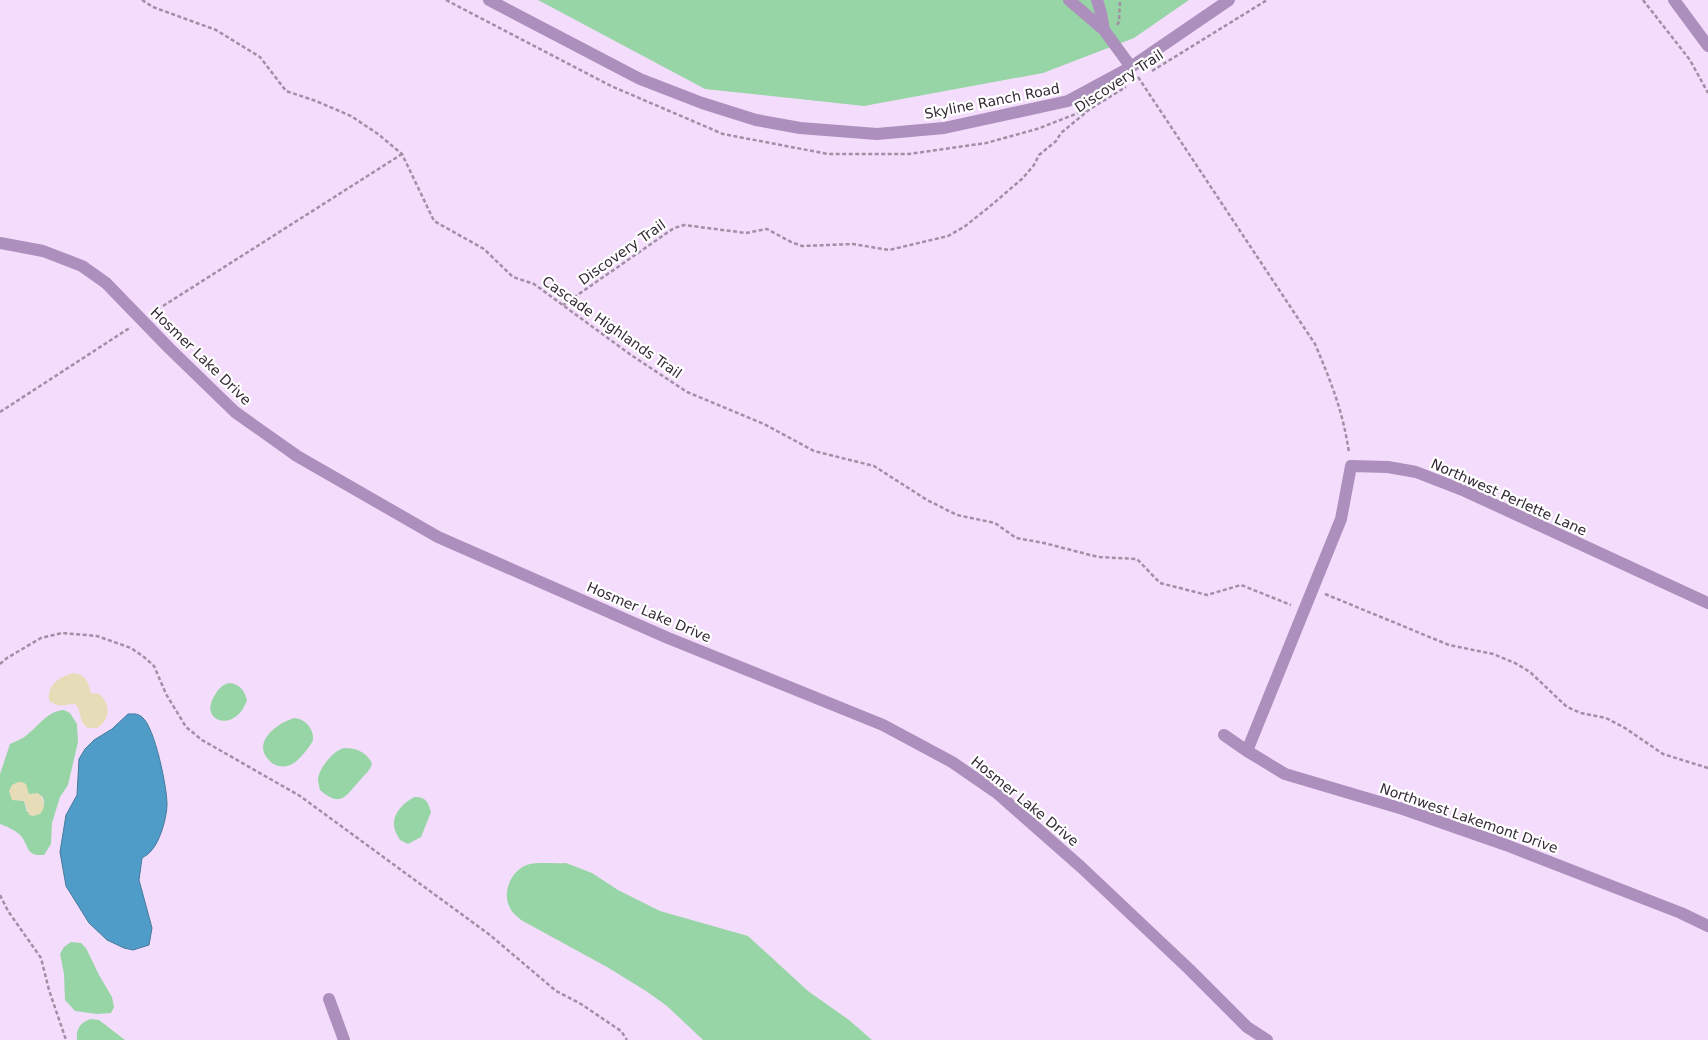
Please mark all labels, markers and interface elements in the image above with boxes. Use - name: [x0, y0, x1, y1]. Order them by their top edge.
- street label: Discovery Trail: [1072, 46, 1166, 116]
- street label: Skyline Ranch Road: [923, 80, 1061, 122]
- street label: Discovery Trail: [576, 216, 668, 288]
- street label: Cascade Highlands Trail: [539, 273, 685, 381]
- street label: Hosmer Lake Drive: [148, 304, 254, 408]
- street label: Northwest Perlette Lane: [1428, 455, 1590, 539]
- street label: Hosmer Lake Drive: [585, 579, 713, 645]
- street label: Hosmer Lake Drive: [968, 753, 1082, 849]
- street label: Northwest Lakemont Drive: [1378, 780, 1560, 856]

